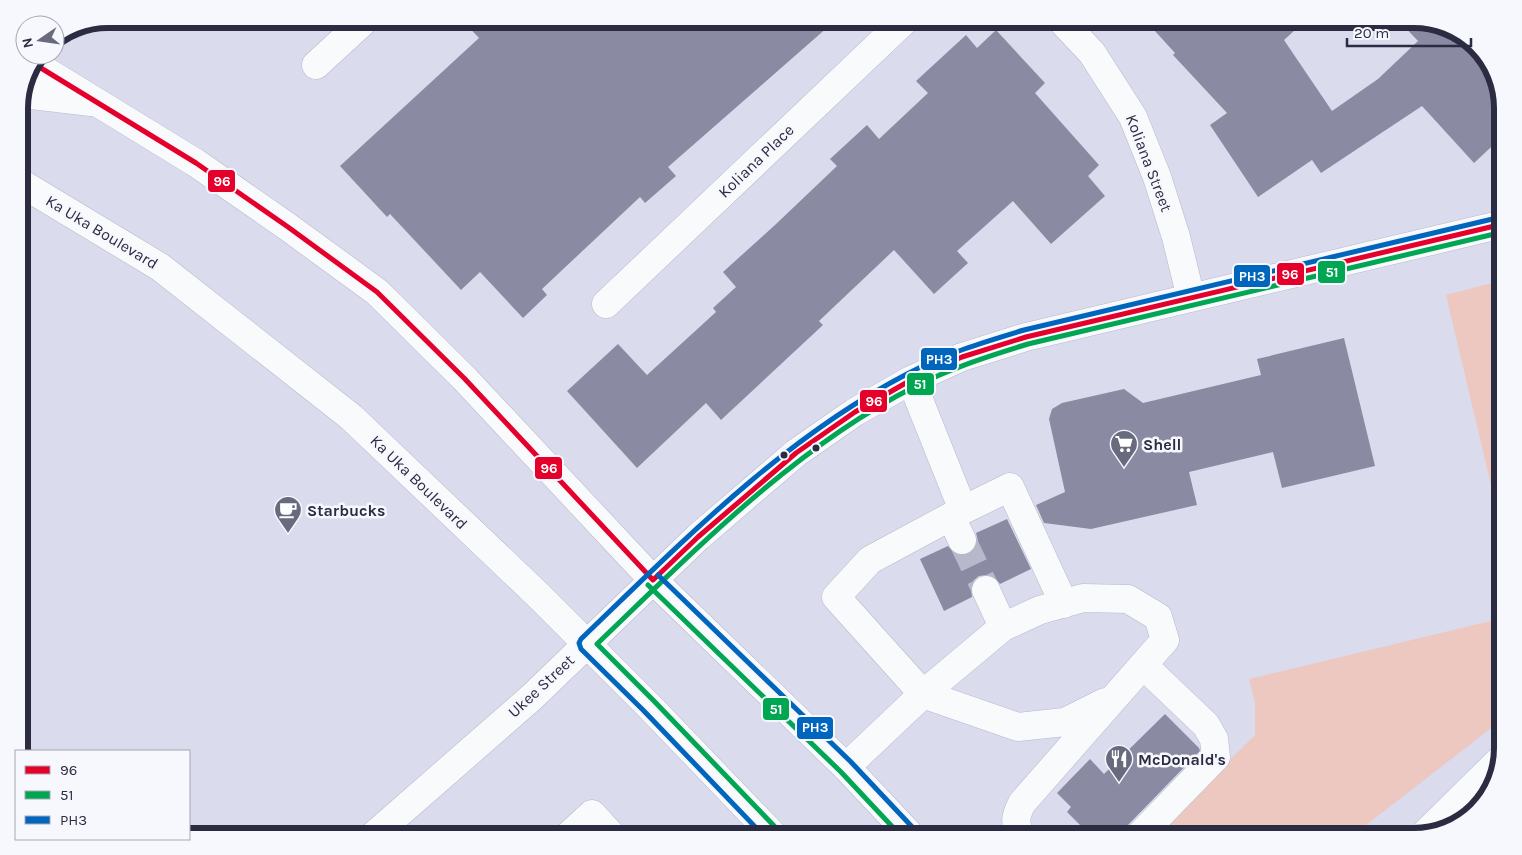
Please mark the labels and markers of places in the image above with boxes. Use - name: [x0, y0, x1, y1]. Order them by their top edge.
- supermarket icon: Shell: [1109, 429, 1139, 468]
- place label: Shell: [1143, 435, 1181, 454]
- unlabelled marker: [811, 443, 821, 453]
- unlabelled marker: [779, 450, 789, 460]
- cafe icon: Starbucks: [273, 495, 303, 534]
- place label: Starbucks: [307, 501, 385, 520]
- restaurant icon: McDonald's: [1104, 744, 1134, 783]
- place label: McDonald's: [1138, 750, 1226, 769]

